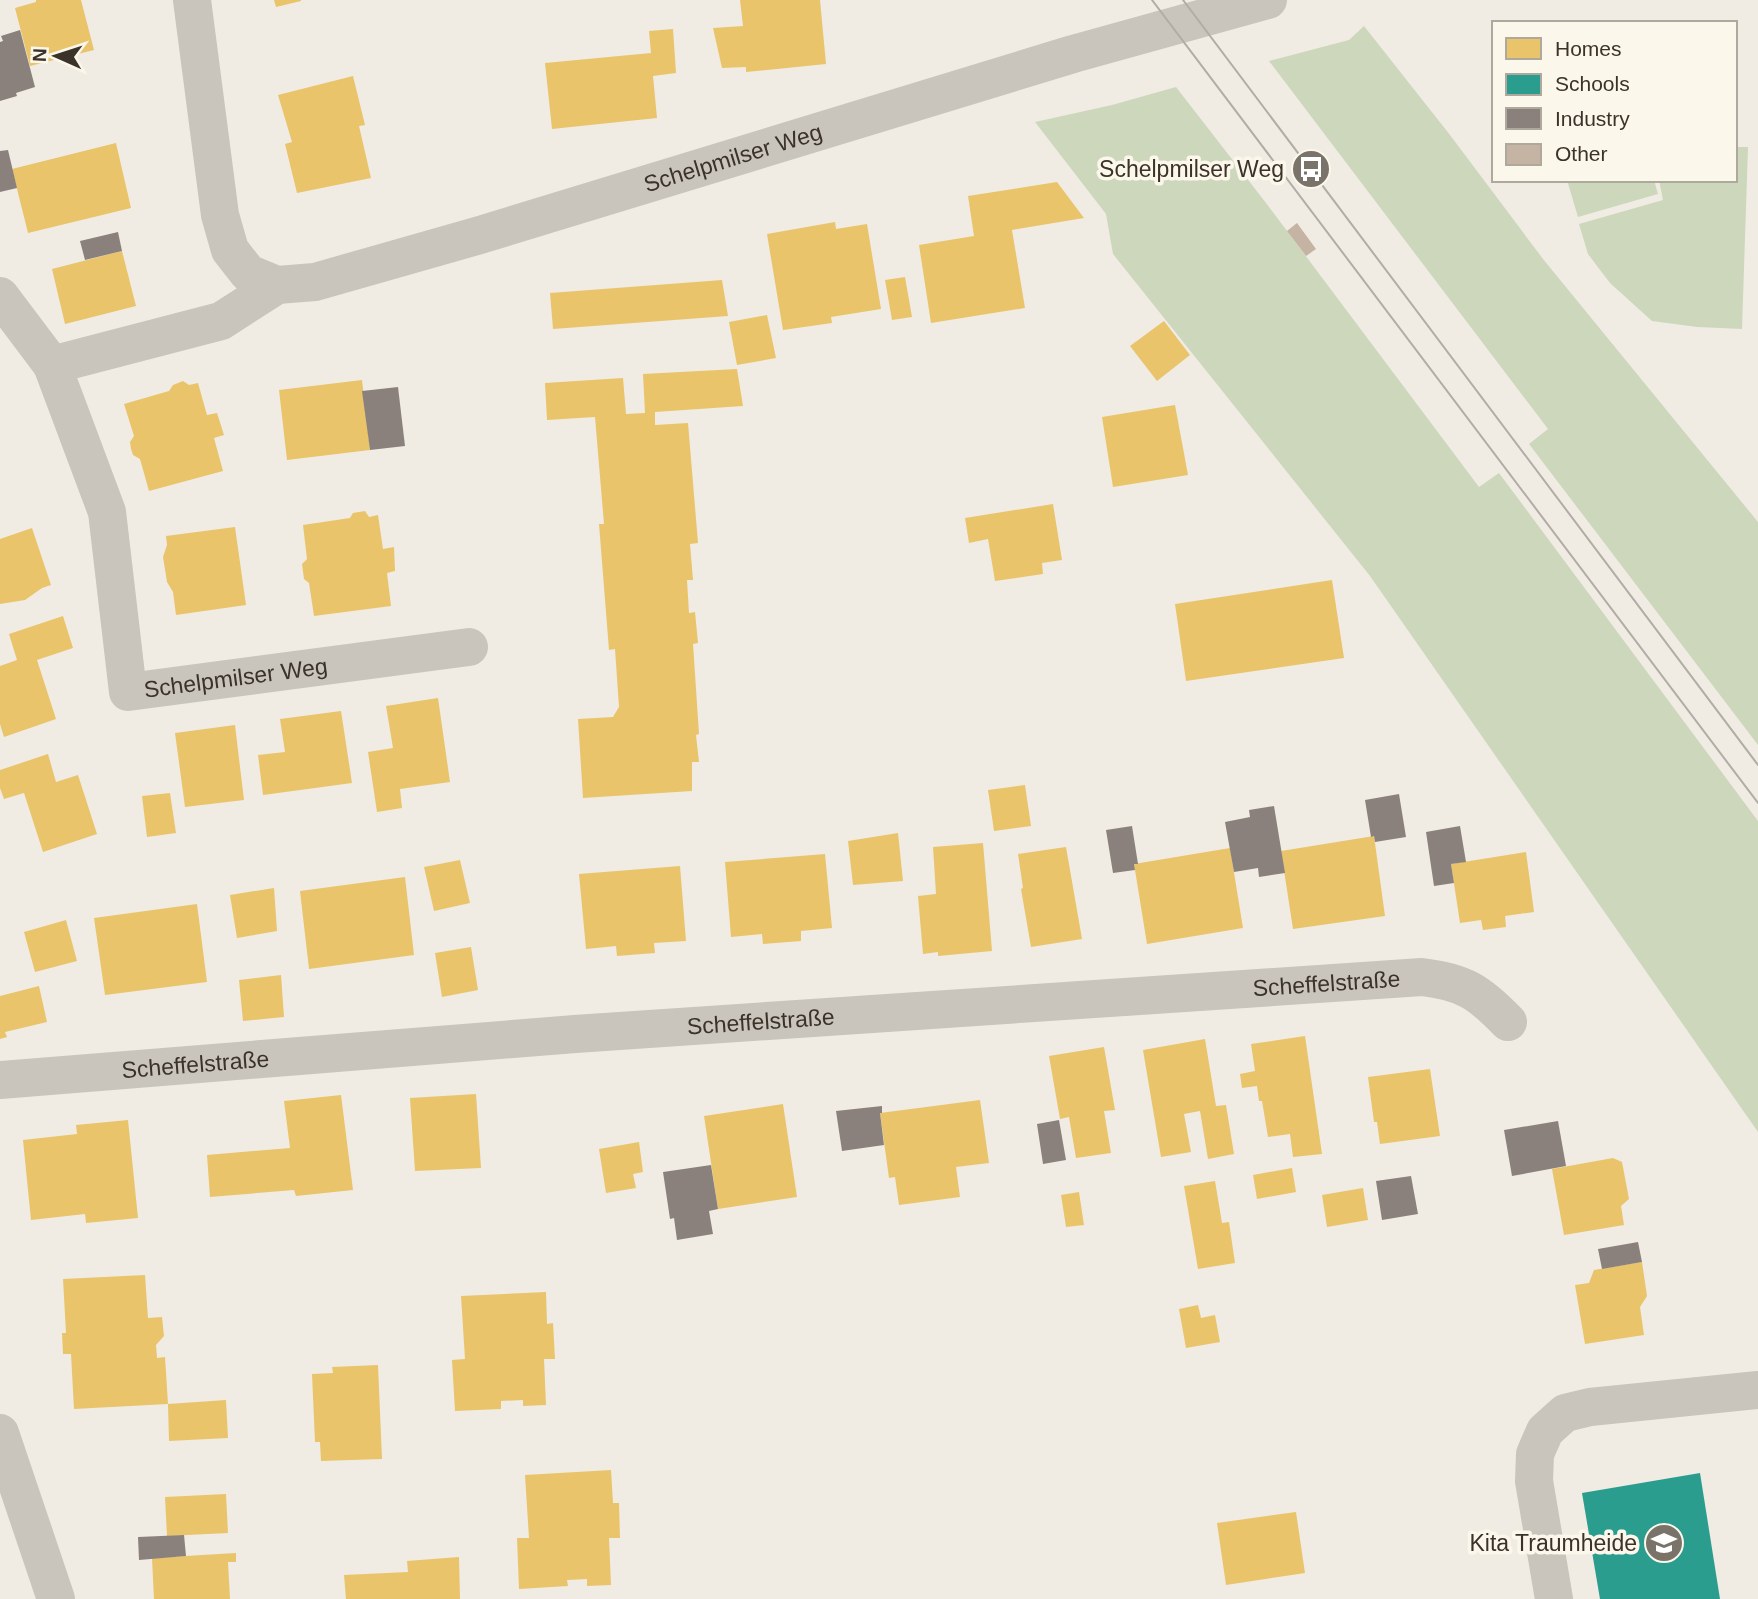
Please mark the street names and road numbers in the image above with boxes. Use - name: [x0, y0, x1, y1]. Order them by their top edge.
- street label: Schelpmilser Weg: [641, 118, 825, 197]
- street label: Schelpmilser Weg: [142, 653, 329, 703]
- street label: Scheffelstraße: [1252, 965, 1401, 1001]
- street label: Scheffelstraße: [686, 1004, 835, 1039]
- street label: Scheffelstraße: [121, 1046, 270, 1083]

